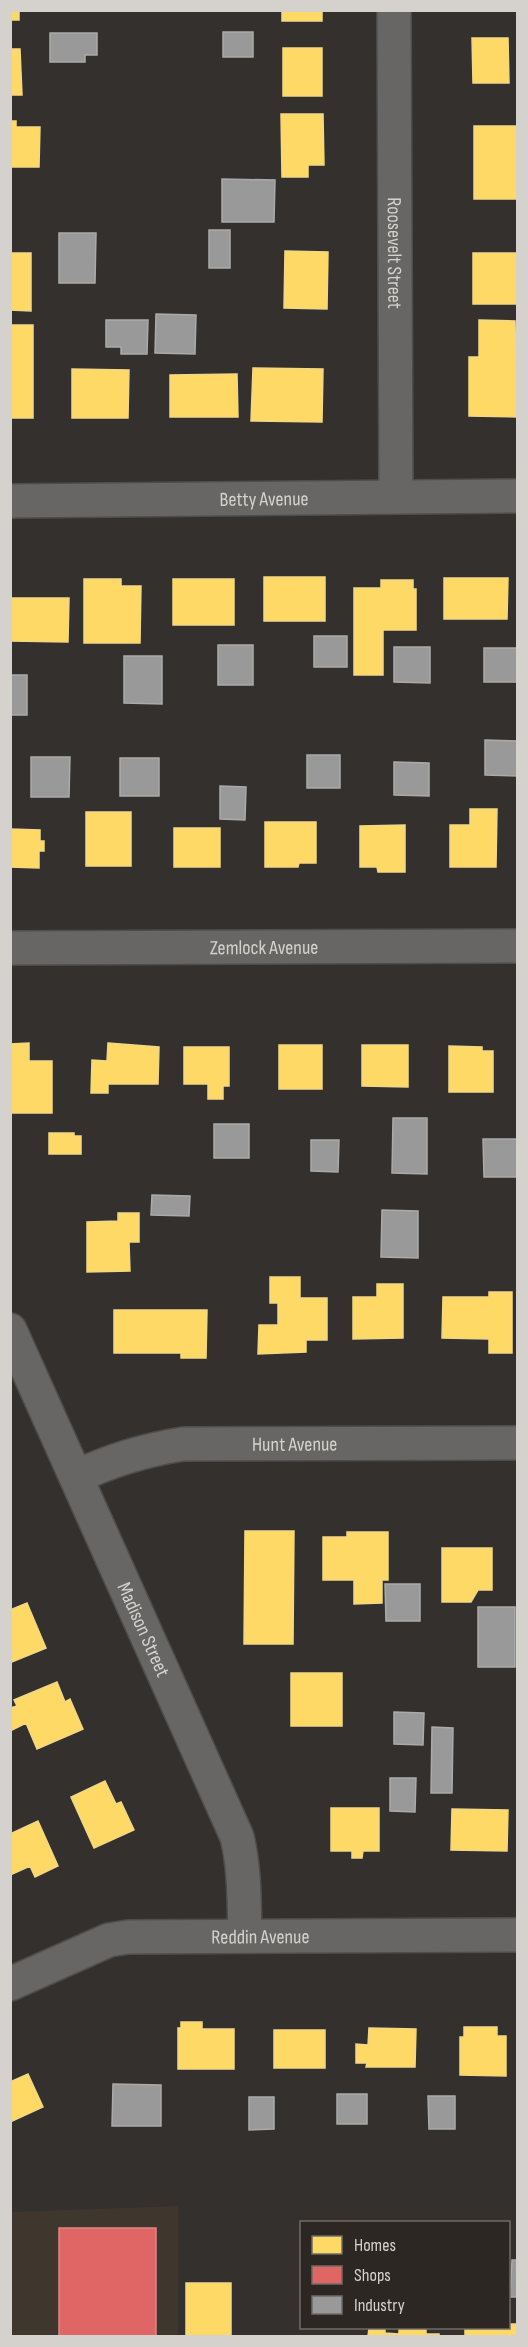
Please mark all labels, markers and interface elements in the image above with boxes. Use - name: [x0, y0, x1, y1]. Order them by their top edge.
- street label: Roosevelt Street: [382, 197, 406, 309]
- street label: Betty Avenue: [219, 487, 309, 512]
- street label: Zemlock Avenue: [210, 936, 318, 960]
- street label: Hunt Avenue: [252, 1433, 337, 1457]
- street label: Madison Street: [112, 1579, 175, 1681]
- street label: Reddin Avenue: [211, 1925, 310, 1950]
- legend: [300, 2221, 510, 2329]
- text: Homes: [354, 2235, 396, 2256]
- text: Shops: [354, 2265, 391, 2286]
- text: Industry: [354, 2295, 405, 2316]

